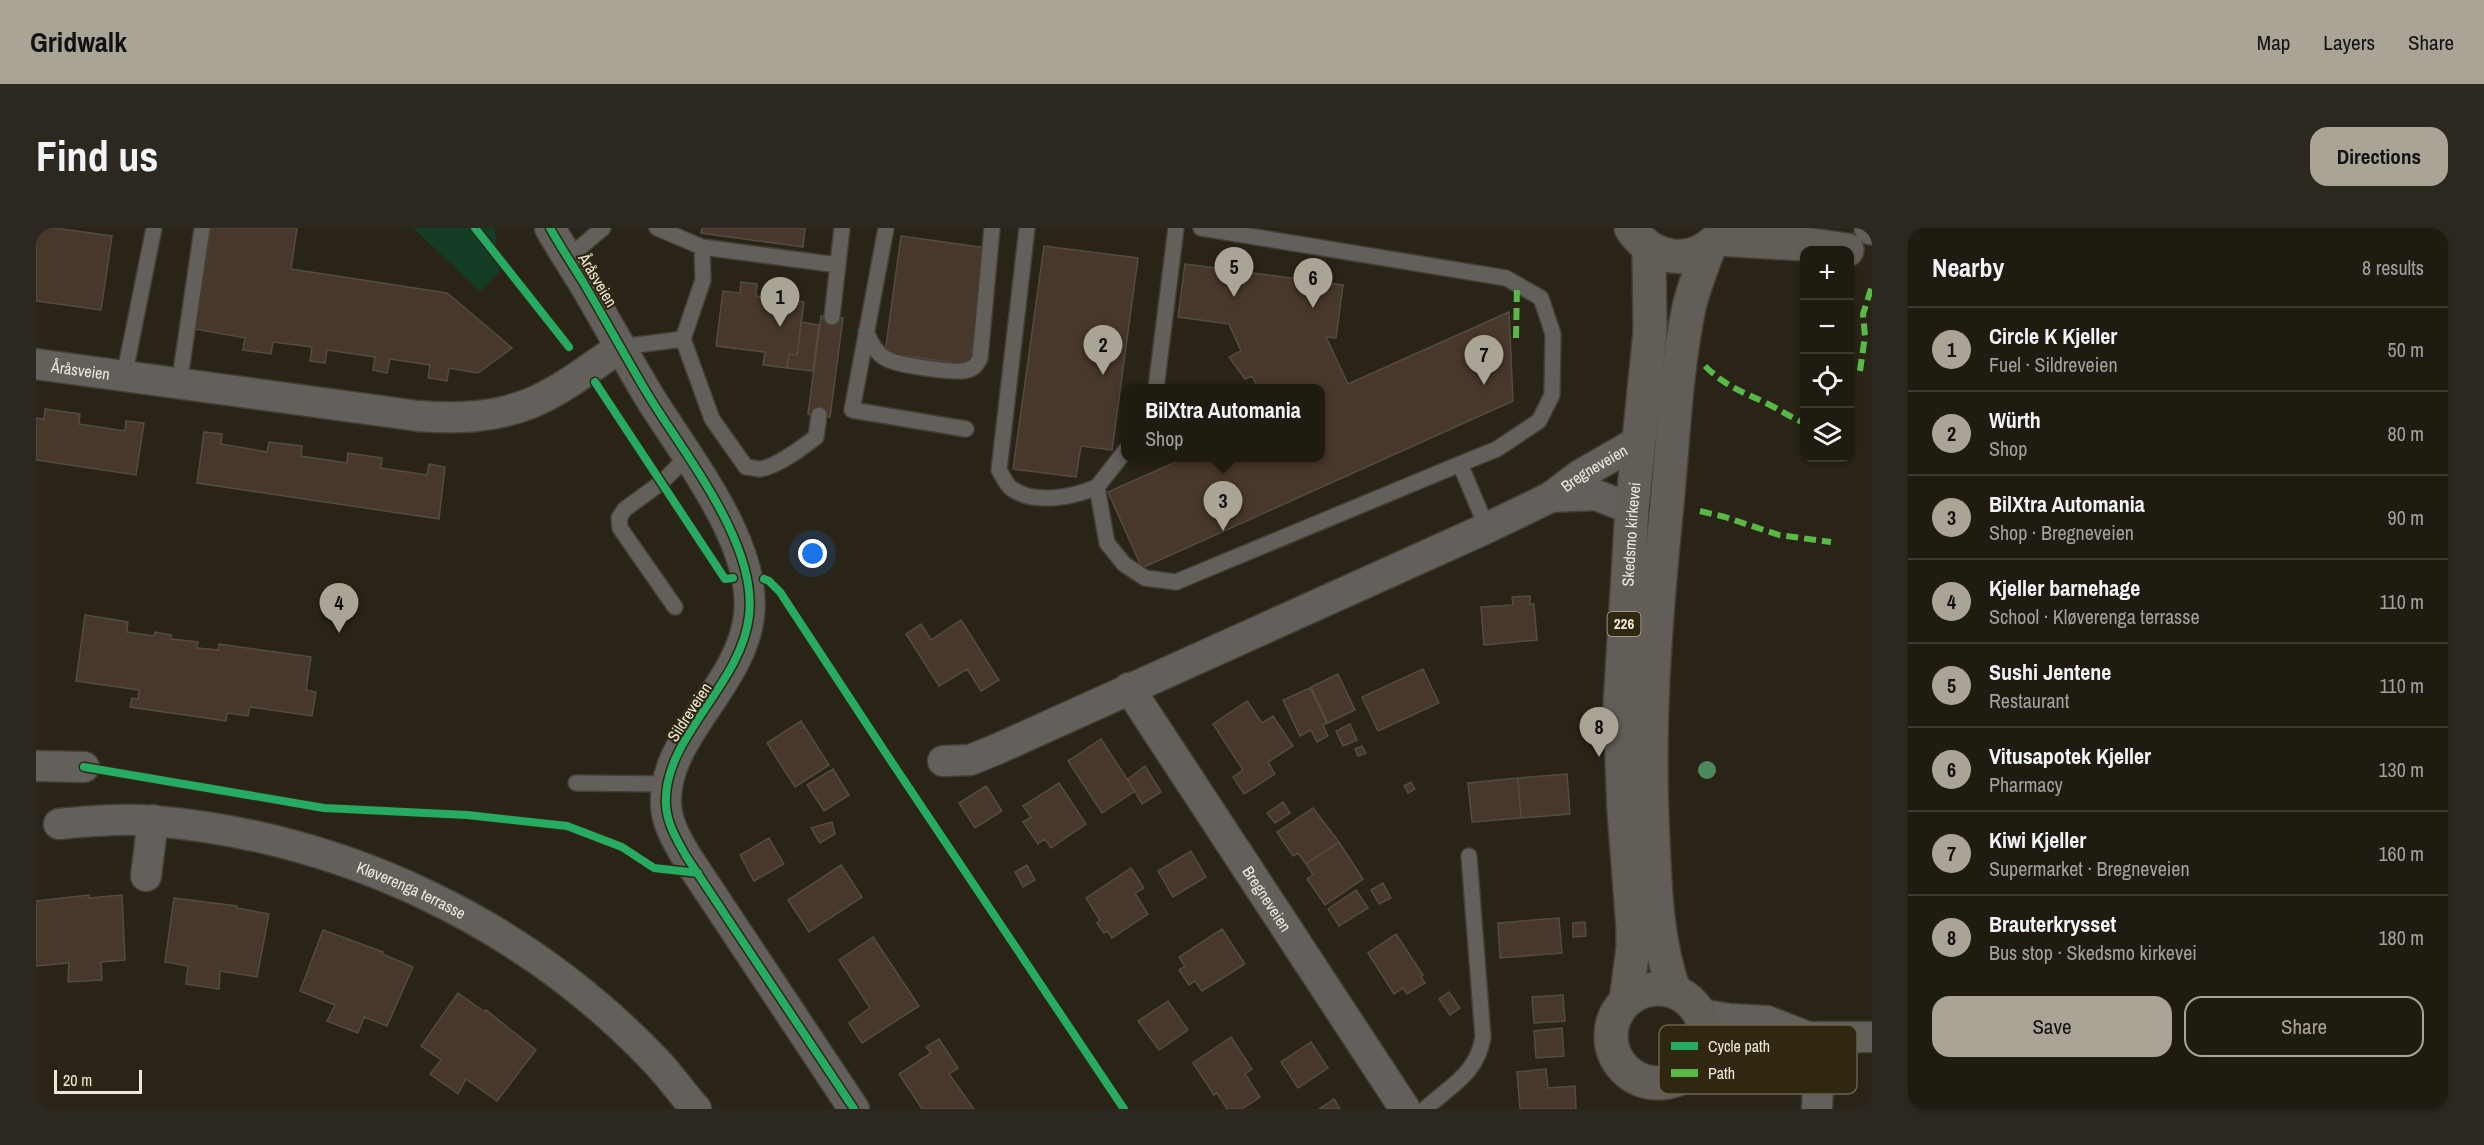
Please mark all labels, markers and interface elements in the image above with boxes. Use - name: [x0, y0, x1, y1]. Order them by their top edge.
- text: Gridwalk: [30, 23, 127, 61]
- text: Map: [2257, 28, 2290, 57]
- text: Layers: [2323, 28, 2375, 57]
- text: Share: [2408, 28, 2454, 57]
- button: Directions: [2310, 127, 2448, 186]
- text: Find us: [36, 128, 158, 184]
- map controls: [1800, 246, 1854, 462]
- button: +: [1800, 246, 1854, 300]
- street label: Åråsveien: [573, 248, 623, 311]
- pin: 5: [1214, 248, 1254, 297]
- text: Nearby: [1932, 250, 2004, 285]
- text: 8 results: [2362, 254, 2424, 281]
- pin: 6: [1294, 259, 1332, 308]
- pin: 1: [760, 278, 800, 327]
- button: −: [1800, 300, 1854, 354]
- text: Circle K Kjeller: [1989, 321, 2117, 351]
- pin: 2: [1084, 326, 1122, 375]
- pin: 7: [1464, 336, 1504, 385]
- text: 1: [1947, 336, 1956, 363]
- text: 50 m: [2388, 336, 2424, 363]
- text: Fuel · Sildreveien: [1989, 351, 2118, 378]
- button: locate: [1800, 354, 1854, 408]
- street label: Åråsveien: [49, 355, 111, 385]
- popup: [1121, 384, 1325, 462]
- text: BilXtra Automania: [1145, 395, 1301, 425]
- text: Würth: [1989, 405, 2041, 435]
- button: layers: [1800, 408, 1854, 462]
- text: 2: [1947, 420, 1956, 447]
- text: 80 m: [2388, 420, 2424, 447]
- text: Shop: [1145, 425, 1183, 452]
- text: Shop: [1989, 435, 2027, 462]
- street label: Bregneveien: [1556, 439, 1631, 497]
- street label: Skedsmo kirkevei: [1616, 481, 1646, 587]
- pin: 3: [1204, 482, 1242, 531]
- text: BilXtra Automania: [1989, 489, 2145, 519]
- text: 3: [1947, 504, 1956, 531]
- text: 90 m: [2388, 504, 2424, 531]
- text: Shop · Bregneveien: [1989, 519, 2134, 546]
- your location: [798, 539, 827, 568]
- text: Kjeller barnehage: [1989, 573, 2140, 603]
- pin: 4: [320, 584, 358, 633]
- text: 4: [1947, 588, 1956, 615]
- text: 110 m: [2380, 588, 2424, 615]
- text: School · Kløverenga terrasse: [1989, 603, 2200, 630]
- road number: 226: [1608, 612, 1640, 636]
- text: Sushi Jentene: [1989, 657, 2111, 687]
- text: 5: [1947, 672, 1956, 699]
- text: 110 m: [2380, 672, 2424, 699]
- street label: Sildreveien: [662, 678, 716, 746]
- text: Restaurant: [1989, 687, 2069, 714]
- pin: 8: [1580, 708, 1618, 757]
- text: Vitusapotek Kjeller: [1989, 741, 2151, 771]
- text: 6: [1947, 756, 1956, 783]
- text: 130 m: [2378, 756, 2424, 783]
- text: Pharmacy: [1989, 771, 2063, 798]
- text: Kiwi Kjeller: [1989, 825, 2086, 855]
- text: 7: [1947, 840, 1956, 867]
- text: 160 m: [2378, 840, 2424, 867]
- text: Supermarket · Bregneveien: [1989, 855, 2190, 882]
- street label: Kløverenga terrasse: [354, 856, 470, 924]
- street label: Bregneveien: [1238, 862, 1297, 936]
- text: Brauterkrysset: [1989, 909, 2116, 939]
- text: 8: [1947, 924, 1956, 951]
- text: 180 m: [2378, 924, 2424, 951]
- text: Bus stop · Skedsmo kirkevei: [1989, 939, 2197, 966]
- button: Save: [1932, 996, 2172, 1057]
- button: Share: [2184, 996, 2424, 1057]
- legend: [1659, 1025, 1857, 1094]
- text: Cycle path: [1708, 1035, 1770, 1057]
- text: Path: [1708, 1062, 1735, 1084]
- scale bar: [54, 1067, 142, 1094]
- text: 20 m: [63, 1069, 92, 1091]

